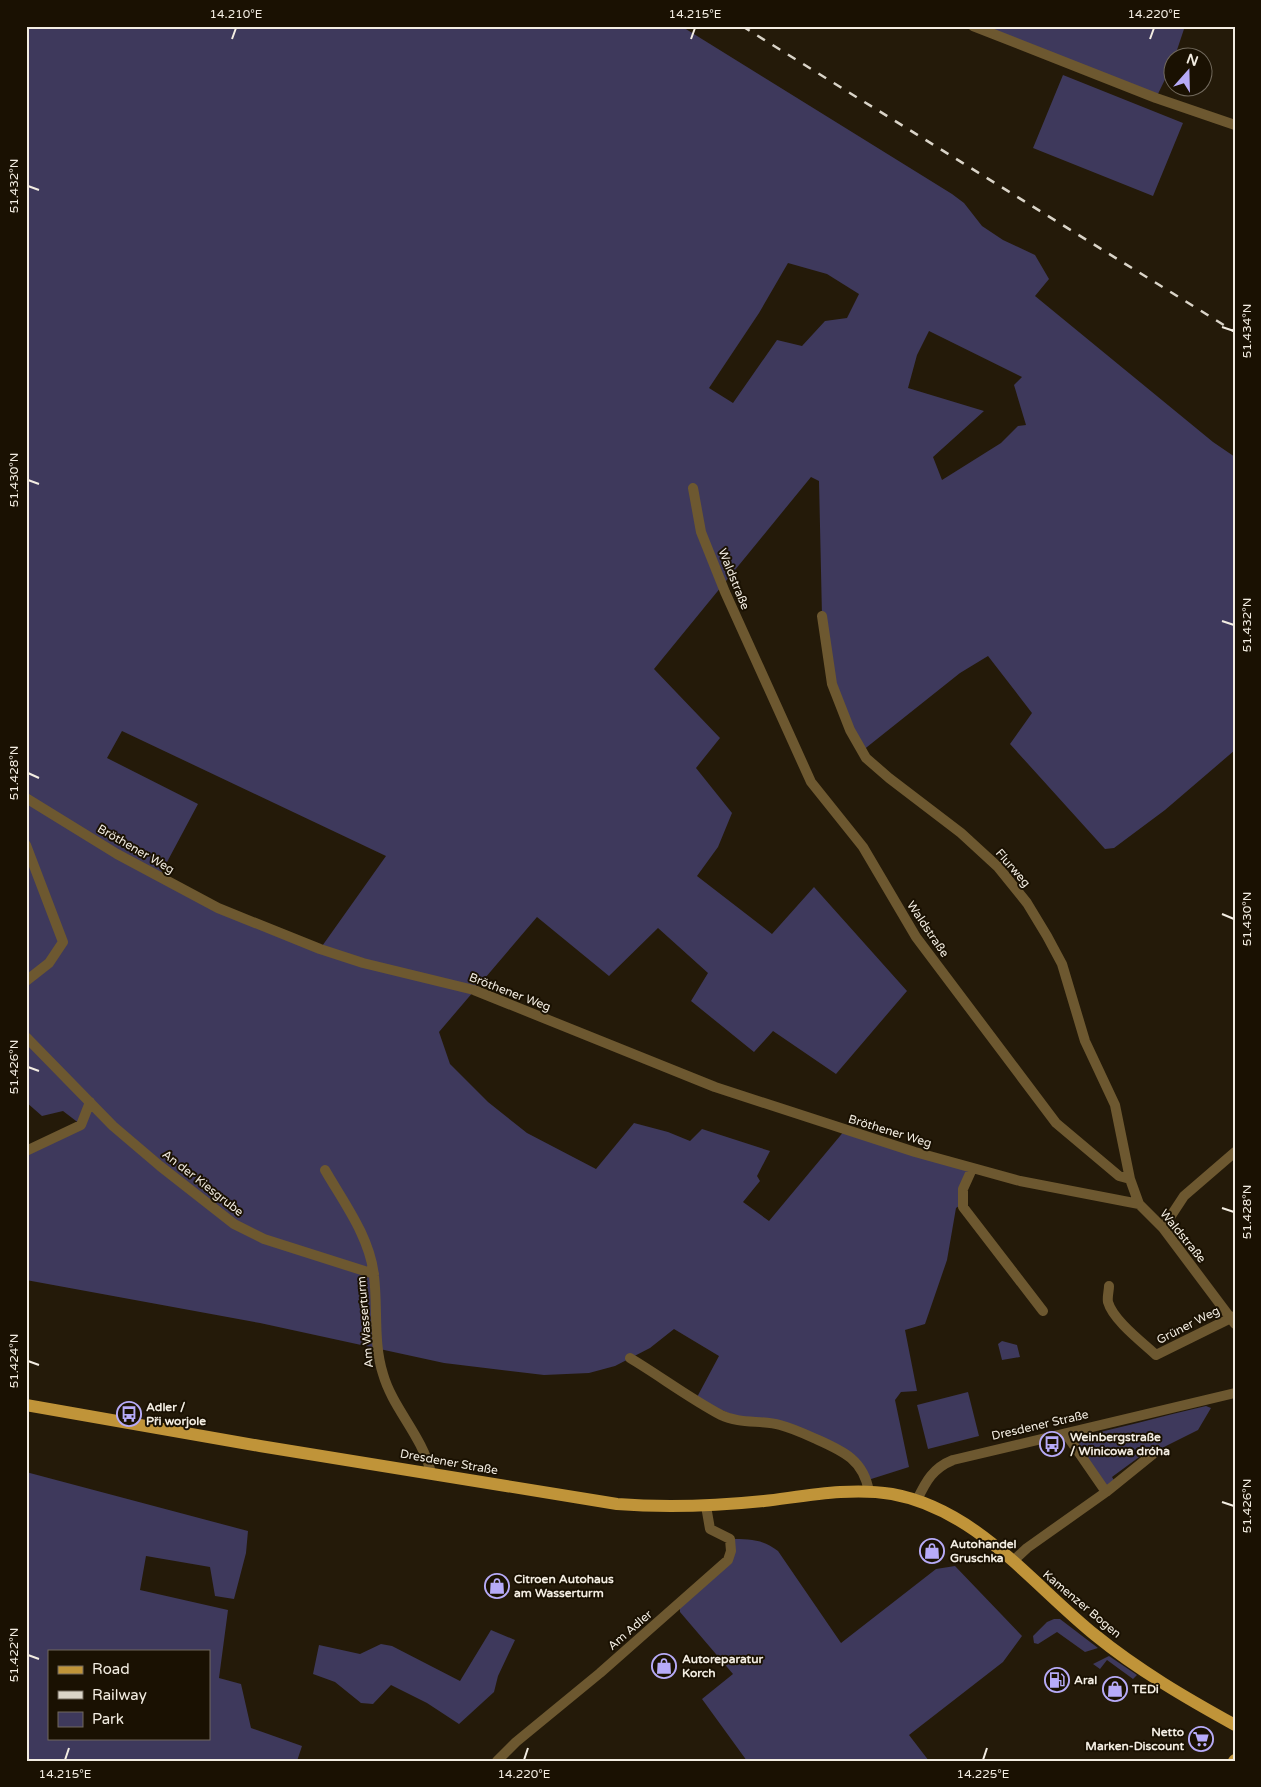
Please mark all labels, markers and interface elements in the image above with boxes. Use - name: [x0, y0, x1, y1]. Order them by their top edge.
- text: 14.210°E: [210, 7, 263, 21]
- text: 14.215°E: [669, 7, 722, 21]
- text: 14.220°E: [1128, 7, 1181, 21]
- north arrow: [1164, 48, 1214, 98]
- text: N: [1184, 50, 1200, 70]
- text: 51.432°N: [7, 159, 21, 213]
- text: 51.434°N: [1240, 304, 1254, 358]
- text: 51.430°N: [7, 453, 21, 507]
- street label: Waldstraße: [715, 546, 753, 612]
- text: 51.432°N: [1240, 598, 1254, 652]
- text: 51.428°N: [7, 746, 21, 800]
- street label: Bröthener Weg: [95, 821, 177, 877]
- street label: Flurweg: [993, 846, 1033, 890]
- text: 51.430°N: [1240, 892, 1254, 946]
- street label: Waldstraße: [904, 898, 952, 960]
- street label: Bröthener Weg: [467, 970, 553, 1014]
- text: 51.426°N: [7, 1040, 21, 1094]
- street label: Bröthener Weg: [847, 1112, 933, 1150]
- street label: An der Kiesgrube: [160, 1147, 246, 1219]
- text: 51.428°N: [1240, 1185, 1254, 1239]
- street label: Waldstraße: [1157, 1206, 1209, 1266]
- street label: Am Wasserturm: [354, 1276, 376, 1368]
- street label: Grüner Weg: [1154, 1303, 1222, 1347]
- text: 51.424°N: [7, 1334, 21, 1388]
- place label: Adler / Při worjole: [146, 1400, 206, 1429]
- bus stop icon: Adler / Při worjole: [116, 1401, 142, 1427]
- street label: Dresdener Straße: [990, 1407, 1090, 1443]
- place label: Weinbergstraße / Winicowa dróha: [1070, 1430, 1170, 1458]
- bus stop icon: Weinbergstraße / Winicowa dróha: [1039, 1431, 1065, 1457]
- street label: Dresdener Straße: [399, 1446, 499, 1478]
- text: 51.426°N: [1240, 1479, 1254, 1533]
- place label: Autohandel Gruschka: [950, 1537, 1017, 1565]
- shop icon: Autohandel Gruschka: [919, 1538, 945, 1564]
- street label: Kamenzer Bogen: [1040, 1567, 1124, 1641]
- place label: Citroen Autohaus am Wasserturm: [514, 1572, 614, 1600]
- shop icon: Citroen Autohaus am Wasserturm: [484, 1573, 510, 1599]
- street label: Am Adler: [605, 1607, 655, 1653]
- text: 51.422°N: [7, 1628, 21, 1682]
- legend: [48, 1650, 210, 1740]
- place label: Autoreparatur Korch: [682, 1652, 764, 1680]
- shop icon: Autoreparatur Korch: [651, 1653, 677, 1679]
- text: Road: [92, 1660, 130, 1678]
- fuel station icon: Aral: [1044, 1667, 1070, 1693]
- place label: Aral: [1074, 1673, 1097, 1687]
- shop icon: TEDi: [1102, 1676, 1128, 1702]
- place label: TEDi: [1131, 1682, 1159, 1696]
- text: Railway: [92, 1686, 147, 1704]
- text: Park: [92, 1710, 124, 1728]
- place label: Netto Marken-Discount: [1085, 1725, 1184, 1753]
- supermarket icon: Netto Marken-Discount: [1188, 1726, 1214, 1752]
- text: 14.215°E: [39, 1767, 92, 1781]
- text: 14.220°E: [498, 1767, 551, 1781]
- text: 14.225°E: [957, 1767, 1010, 1781]

